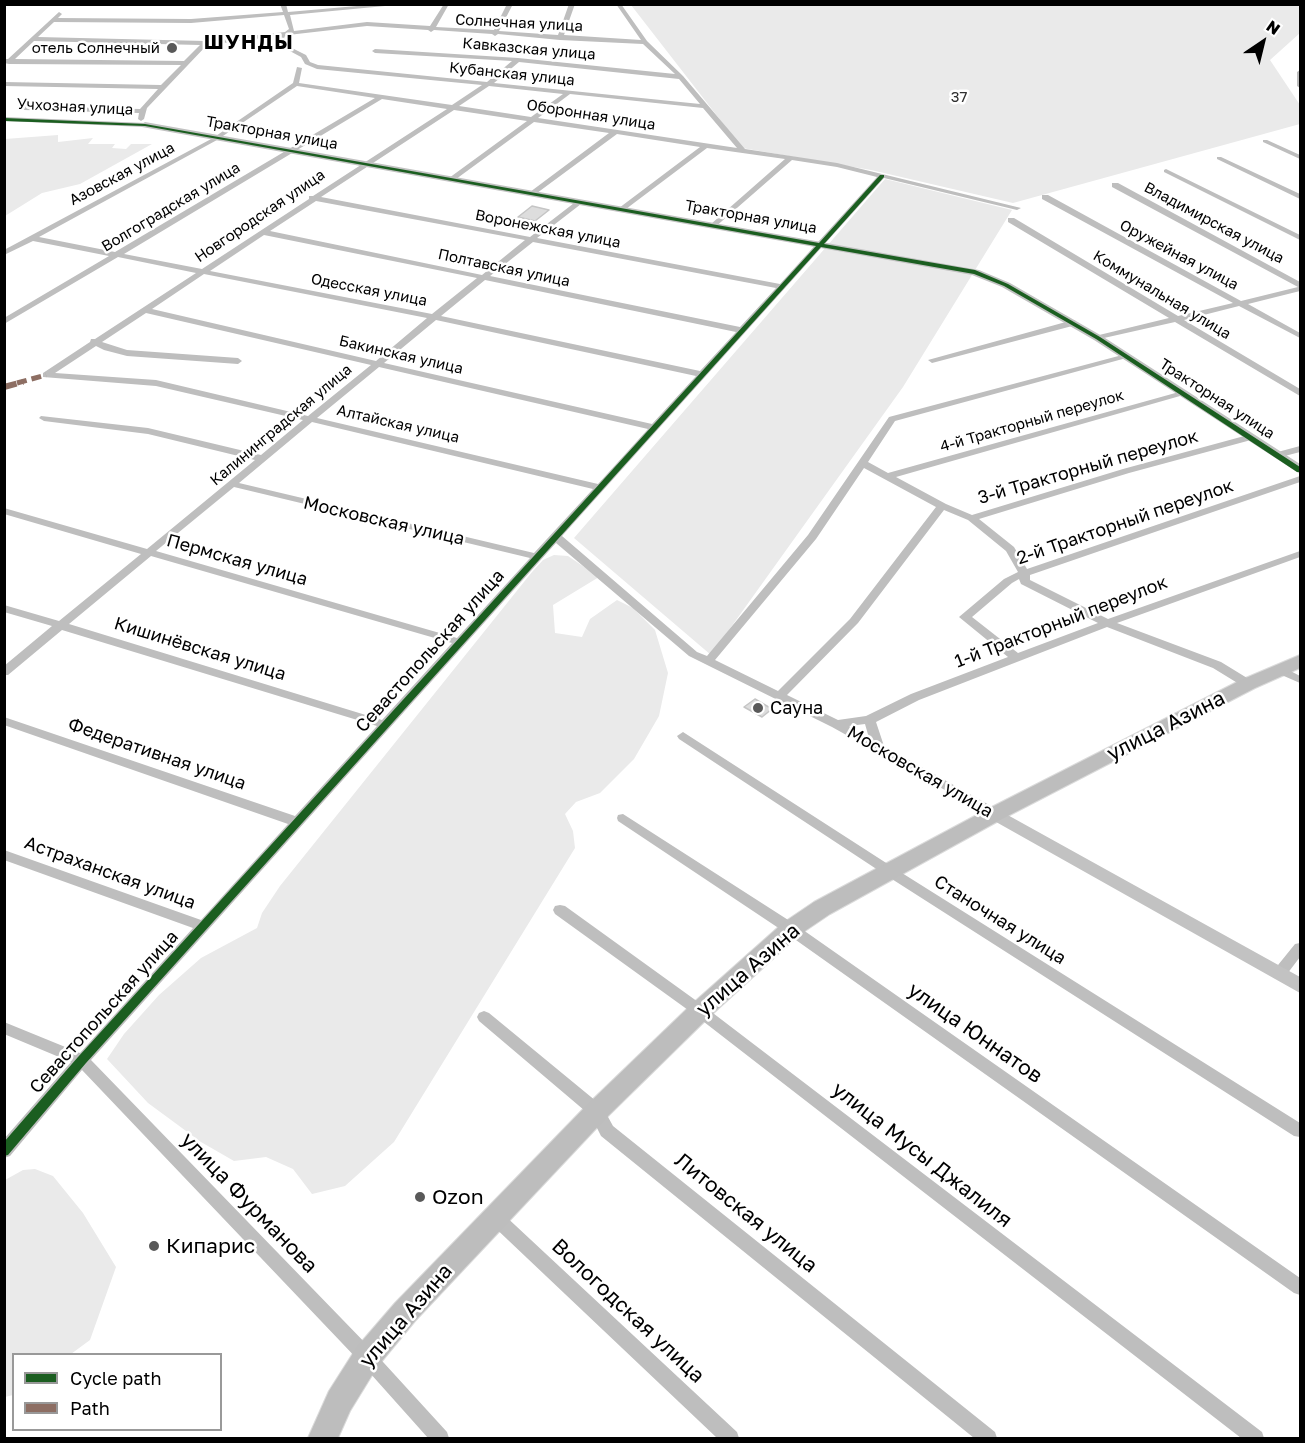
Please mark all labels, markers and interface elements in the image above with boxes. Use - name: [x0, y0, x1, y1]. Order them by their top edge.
- street label: Солнечная улица: [455, 11, 583, 35]
- north arrow: [1233, 12, 1293, 72]
- text: N: [1263, 16, 1284, 39]
- district label: ШУНДЫ: [204, 31, 294, 55]
- street label: Кавказская улица: [462, 34, 596, 64]
- place label: отель Солнечный: [32, 39, 160, 57]
- marker: отель Солнечный: [165, 41, 179, 55]
- street label: Кубанская улица: [448, 58, 576, 90]
- park label: 37: [951, 88, 967, 106]
- street label: Учхозная улица: [16, 95, 134, 119]
- street label: Оборонная улица: [525, 96, 657, 134]
- street label: Тракторная улица: [205, 113, 339, 153]
- street label: Азовская улица: [66, 139, 178, 209]
- street label: Волгоградская улица: [98, 158, 244, 256]
- street label: Новгородская улица: [191, 166, 329, 266]
- street label: Владимирская улица: [1141, 178, 1287, 268]
- street label: Тракторная улица: [684, 197, 818, 237]
- street label: Воронежская улица: [474, 206, 622, 252]
- street label: Оружейная улица: [1117, 216, 1241, 294]
- street label: Полтавская улица: [436, 245, 572, 291]
- street label: Коммунальная улица: [1090, 247, 1234, 343]
- street label: Одесская улица: [309, 270, 429, 310]
- street label: Бакинская улица: [337, 332, 465, 378]
- street label: Тракторная улица: [1156, 355, 1278, 443]
- street label: Калининградская улица: [207, 360, 355, 490]
- street label: 4-й Тракторный переулок: [938, 386, 1126, 456]
- street label: Алтайская улица: [335, 401, 461, 447]
- street label: 3-й Тракторный переулок: [975, 425, 1201, 509]
- street label: 2-й Тракторный переулок: [1014, 475, 1236, 569]
- street label: Московская улица: [301, 492, 467, 550]
- street label: Пермская улица: [164, 530, 310, 590]
- street label: Севастопольская улица: [351, 565, 509, 737]
- street label: 1-й Тракторный переулок: [952, 571, 1170, 673]
- street label: Кишинёвская улица: [112, 613, 288, 685]
- street label: улица Азина: [1103, 685, 1229, 767]
- place label: Сауна: [770, 697, 823, 719]
- marker: Сауна: [751, 701, 765, 715]
- street label: Федеративная улица: [65, 713, 249, 795]
- street label: Московская улица: [843, 721, 997, 823]
- street label: Астраханская улица: [22, 832, 198, 914]
- street label: Станочная улица: [930, 871, 1070, 969]
- street label: улица Азина: [691, 918, 805, 1022]
- street label: Севастопольская улица: [25, 926, 183, 1098]
- street label: улица Юннатов: [903, 977, 1047, 1089]
- street label: улица Мусы Джалиля: [827, 1077, 1017, 1233]
- street label: улица Фурманова: [175, 1127, 323, 1279]
- street label: Литовская улица: [670, 1148, 822, 1278]
- place label: Ozon: [432, 1184, 484, 1210]
- marker: Ozon: [413, 1190, 427, 1204]
- place label: Кипарис: [166, 1233, 255, 1259]
- street label: Вологодская улица: [546, 1234, 710, 1388]
- marker: Кипарис: [147, 1239, 161, 1253]
- street label: улица Азина: [354, 1259, 458, 1373]
- legend: [12, 1353, 222, 1431]
- text: Cycle path: [70, 1367, 162, 1389]
- text: Path: [70, 1397, 110, 1419]

